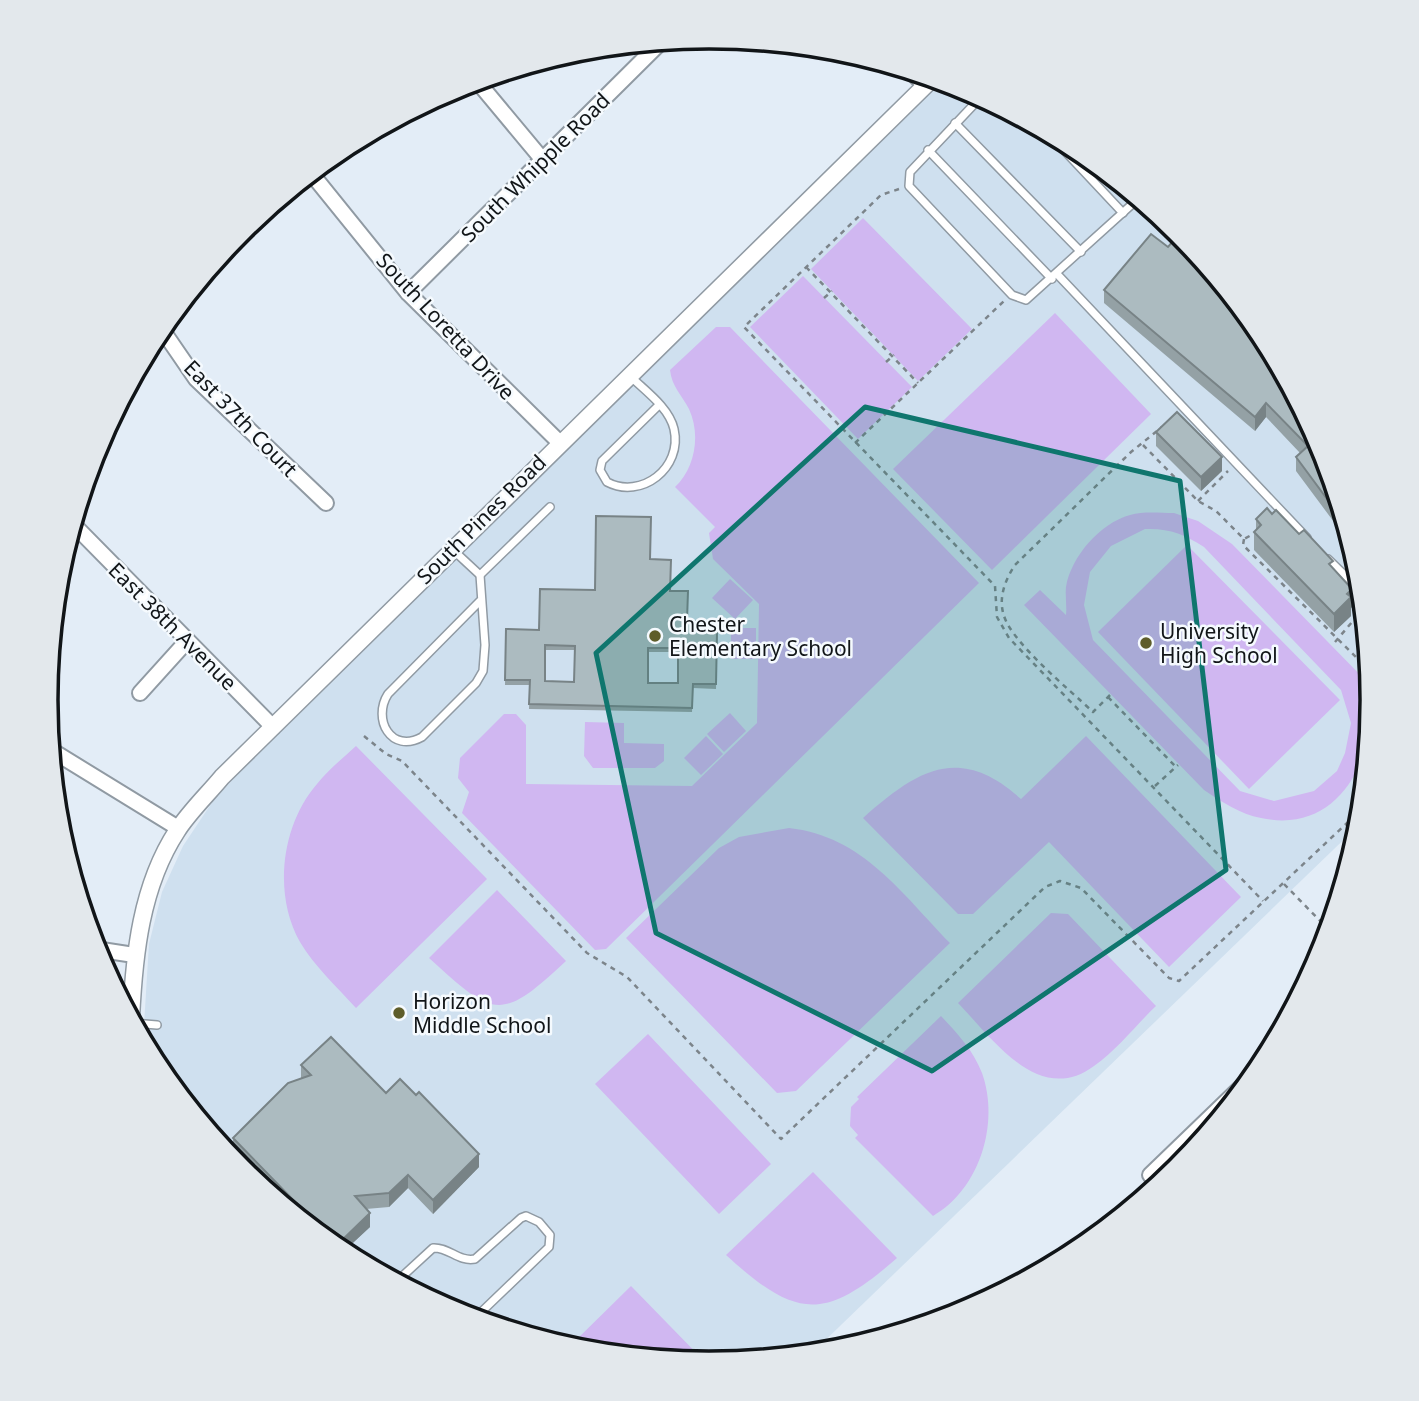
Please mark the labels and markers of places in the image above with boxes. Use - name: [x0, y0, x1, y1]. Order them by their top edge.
- place label: Chester Elementary School: [669, 610, 852, 662]
- place label: University High School: [1160, 617, 1278, 669]
- marker: Chester Elementary School: [647, 628, 663, 644]
- marker: University High School: [1138, 635, 1154, 651]
- place label: Horizon Middle School: [413, 987, 551, 1039]
- marker: Horizon Middle School: [391, 1005, 407, 1021]

